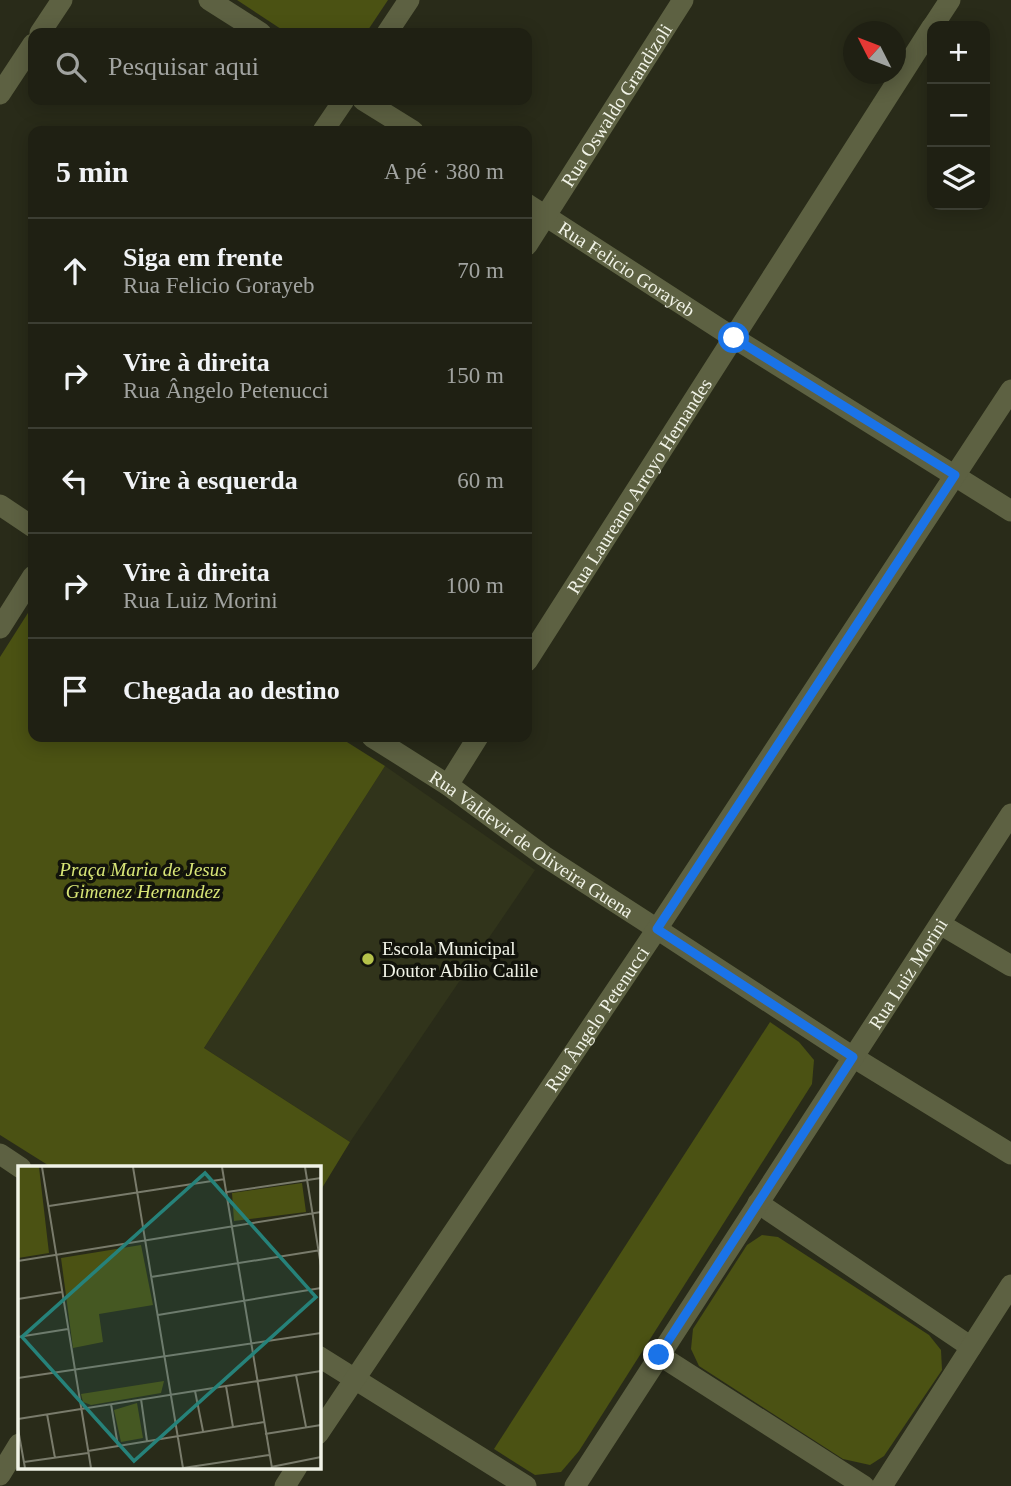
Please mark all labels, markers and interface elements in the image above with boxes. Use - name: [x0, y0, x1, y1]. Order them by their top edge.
- street label: Rua Oswaldo Grandizoli: [557, 20, 676, 191]
- north arrow: [843, 21, 906, 84]
- map controls: [927, 21, 990, 210]
- button: +: [927, 21, 990, 84]
- search box: [28, 28, 532, 105]
- icon: search: [52, 48, 90, 86]
- text: Pesquisar aqui: [108, 52, 259, 81]
- button: −: [927, 84, 990, 147]
- button: layers: [927, 147, 990, 210]
- text: 5 min: [56, 155, 129, 188]
- text: A pé · 380 m: [384, 159, 504, 184]
- street label: Rua Felicio Gorayeb: [554, 217, 699, 321]
- text: Siga em frente: [123, 243, 283, 272]
- icon: ahead: [56, 252, 94, 290]
- text: 70 m: [457, 258, 504, 283]
- text: Rua Felicio Gorayeb: [123, 273, 315, 298]
- route start: [718, 322, 749, 353]
- text: Vire à direita: [123, 348, 270, 377]
- icon: right: [56, 357, 94, 395]
- text: 150 m: [446, 363, 504, 388]
- street label: Rua Laureano Arroyo Hernandes: [563, 374, 716, 598]
- text: Rua Ângelo Petenucci: [123, 378, 329, 403]
- icon: left: [56, 462, 94, 500]
- text: Vire à esquerda: [123, 466, 298, 495]
- text: 60 m: [457, 468, 504, 493]
- text: Vire à direita: [123, 558, 270, 587]
- icon: right: [56, 567, 94, 605]
- text: 100 m: [446, 573, 504, 598]
- text: Rua Luiz Morini: [123, 588, 278, 613]
- icon: arrive: [56, 672, 94, 710]
- text: Chegada ao destino: [123, 676, 340, 705]
- street label: Rua Valdevir de Oliveira Guena: [426, 766, 638, 922]
- park label: Praça Maria de Jesus Gimenez Hernandez: [58, 859, 227, 902]
- street label: Rua Luiz Morini: [864, 914, 952, 1033]
- place label: Escola Municipal Doutor Abílio Calile: [382, 938, 538, 981]
- street label: Rua Ângelo Petenucci: [541, 943, 653, 1096]
- marker: Escola Municipal Doutor Abílio Calile: [360, 951, 376, 967]
- inset map: [18, 1166, 320, 1468]
- route end: [643, 1339, 674, 1370]

